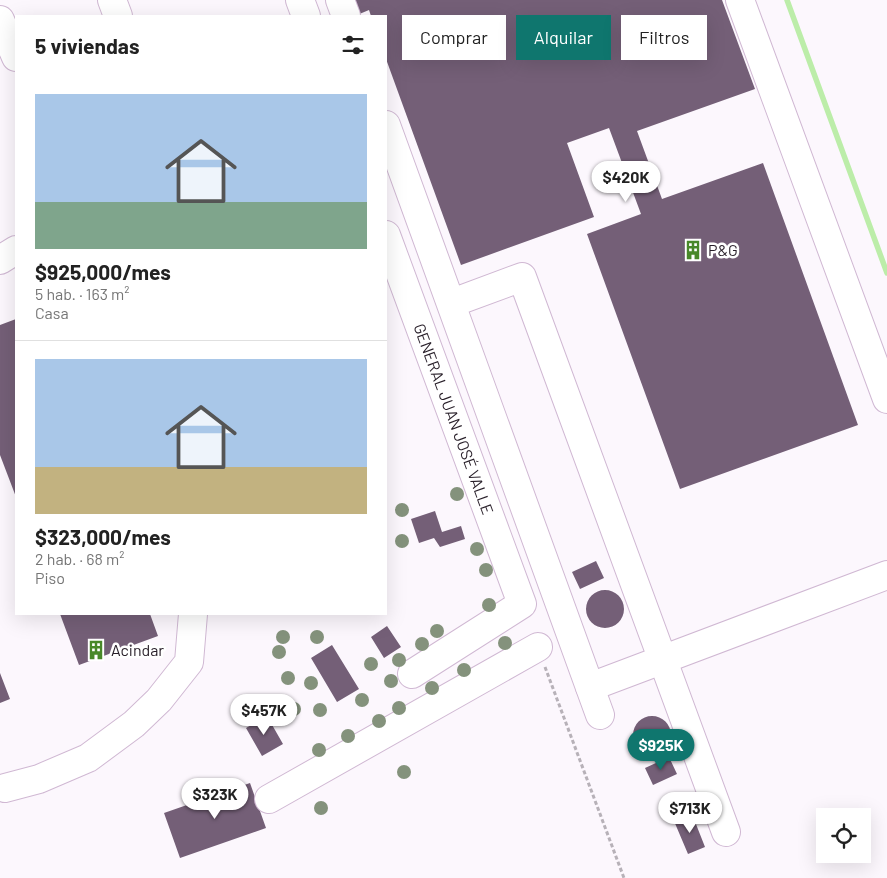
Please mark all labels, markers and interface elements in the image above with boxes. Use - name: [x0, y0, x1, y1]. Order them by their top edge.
- chip: Comprar: [402, 15, 506, 60]
- chip: Alquilar: [516, 15, 611, 60]
- chip: Filtros: [621, 15, 707, 60]
- icon: filters: [339, 31, 367, 59]
- text: 5 viviendas: [35, 33, 139, 58]
- icon: home: [156, 126, 246, 216]
- pin: $420K: [591, 160, 661, 203]
- text: $420K: [603, 167, 649, 186]
- building icon: P&G: [682, 239, 704, 261]
- place label: P&G: [708, 240, 738, 259]
- text: $925,000/mes: [35, 259, 171, 284]
- text: 5 hab. · 163 m²: [35, 284, 130, 303]
- text: Casa: [35, 303, 69, 322]
- street label: GENERAL JUAN JOSÉ VALLE: [410, 321, 498, 517]
- icon: home: [156, 392, 246, 482]
- text: $323,000/mes: [35, 524, 171, 549]
- text: 2 hab. · 68 m²: [35, 549, 124, 568]
- text: Piso: [35, 568, 65, 587]
- building icon: Acindar: [85, 639, 107, 661]
- place label: Acindar: [111, 640, 164, 659]
- pin: $457K: [229, 694, 299, 736]
- text: $457K: [241, 700, 287, 719]
- pin: $925K: [626, 728, 696, 771]
- text: $925K: [638, 735, 684, 754]
- pin: $323K: [180, 778, 250, 820]
- text: $323K: [192, 784, 238, 803]
- pin: $713K: [655, 792, 725, 834]
- text: $713K: [669, 798, 711, 817]
- map controls: [816, 808, 871, 863]
- button: locate: [816, 808, 871, 863]

